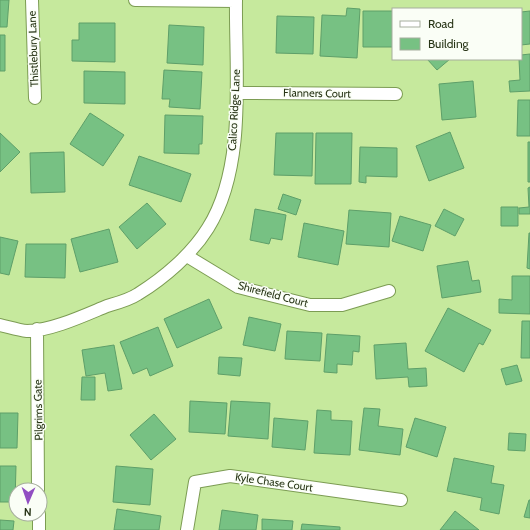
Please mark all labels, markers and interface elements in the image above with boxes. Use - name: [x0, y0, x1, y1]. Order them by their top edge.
- legend: [392, 8, 522, 60]
- street label: Thistlebury Lane: [25, 10, 41, 87]
- text: Road: [428, 16, 454, 31]
- text: Building: [428, 36, 470, 51]
- street label: Calico Ridge Lane: [225, 69, 243, 151]
- street label: Flanners Court: [283, 85, 351, 101]
- street label: Shirefield Court: [236, 278, 310, 310]
- street label: Pilgrims Gate: [30, 379, 46, 441]
- street label: Kyle Chase Court: [234, 470, 314, 494]
- north arrow: [8, 482, 48, 522]
- text: N: [24, 505, 32, 519]

